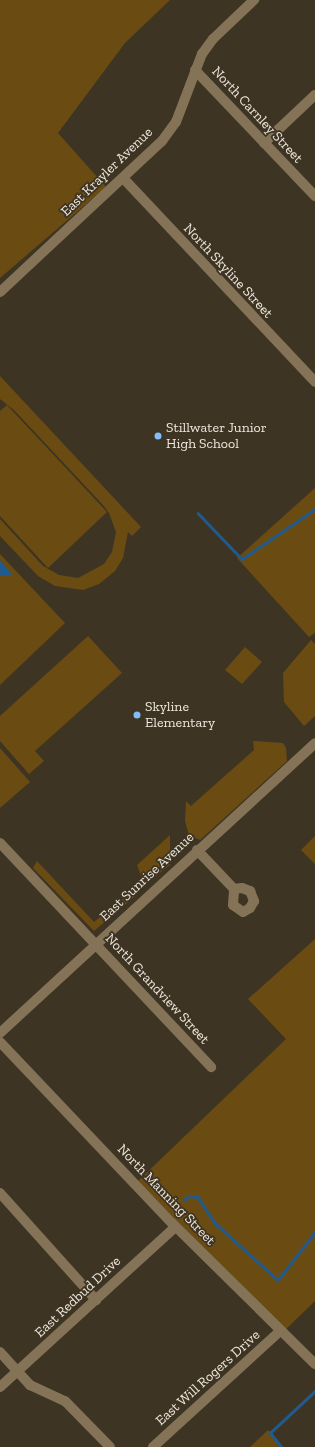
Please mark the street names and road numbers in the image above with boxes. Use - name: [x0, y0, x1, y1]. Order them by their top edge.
- street label: North Carnley Street: [208, 63, 306, 167]
- street label: East Krayler Avenue: [57, 124, 157, 220]
- street label: North Skyline Street: [180, 220, 276, 322]
- street label: East Sunrise Avenue: [96, 829, 198, 925]
- street label: North Grandview Street: [101, 930, 213, 1048]
- street label: North Manning Street: [113, 1141, 219, 1249]
- street label: East Redbud Drive: [32, 1253, 124, 1341]
- street label: East Will Rogers Drive: [152, 1327, 264, 1429]

